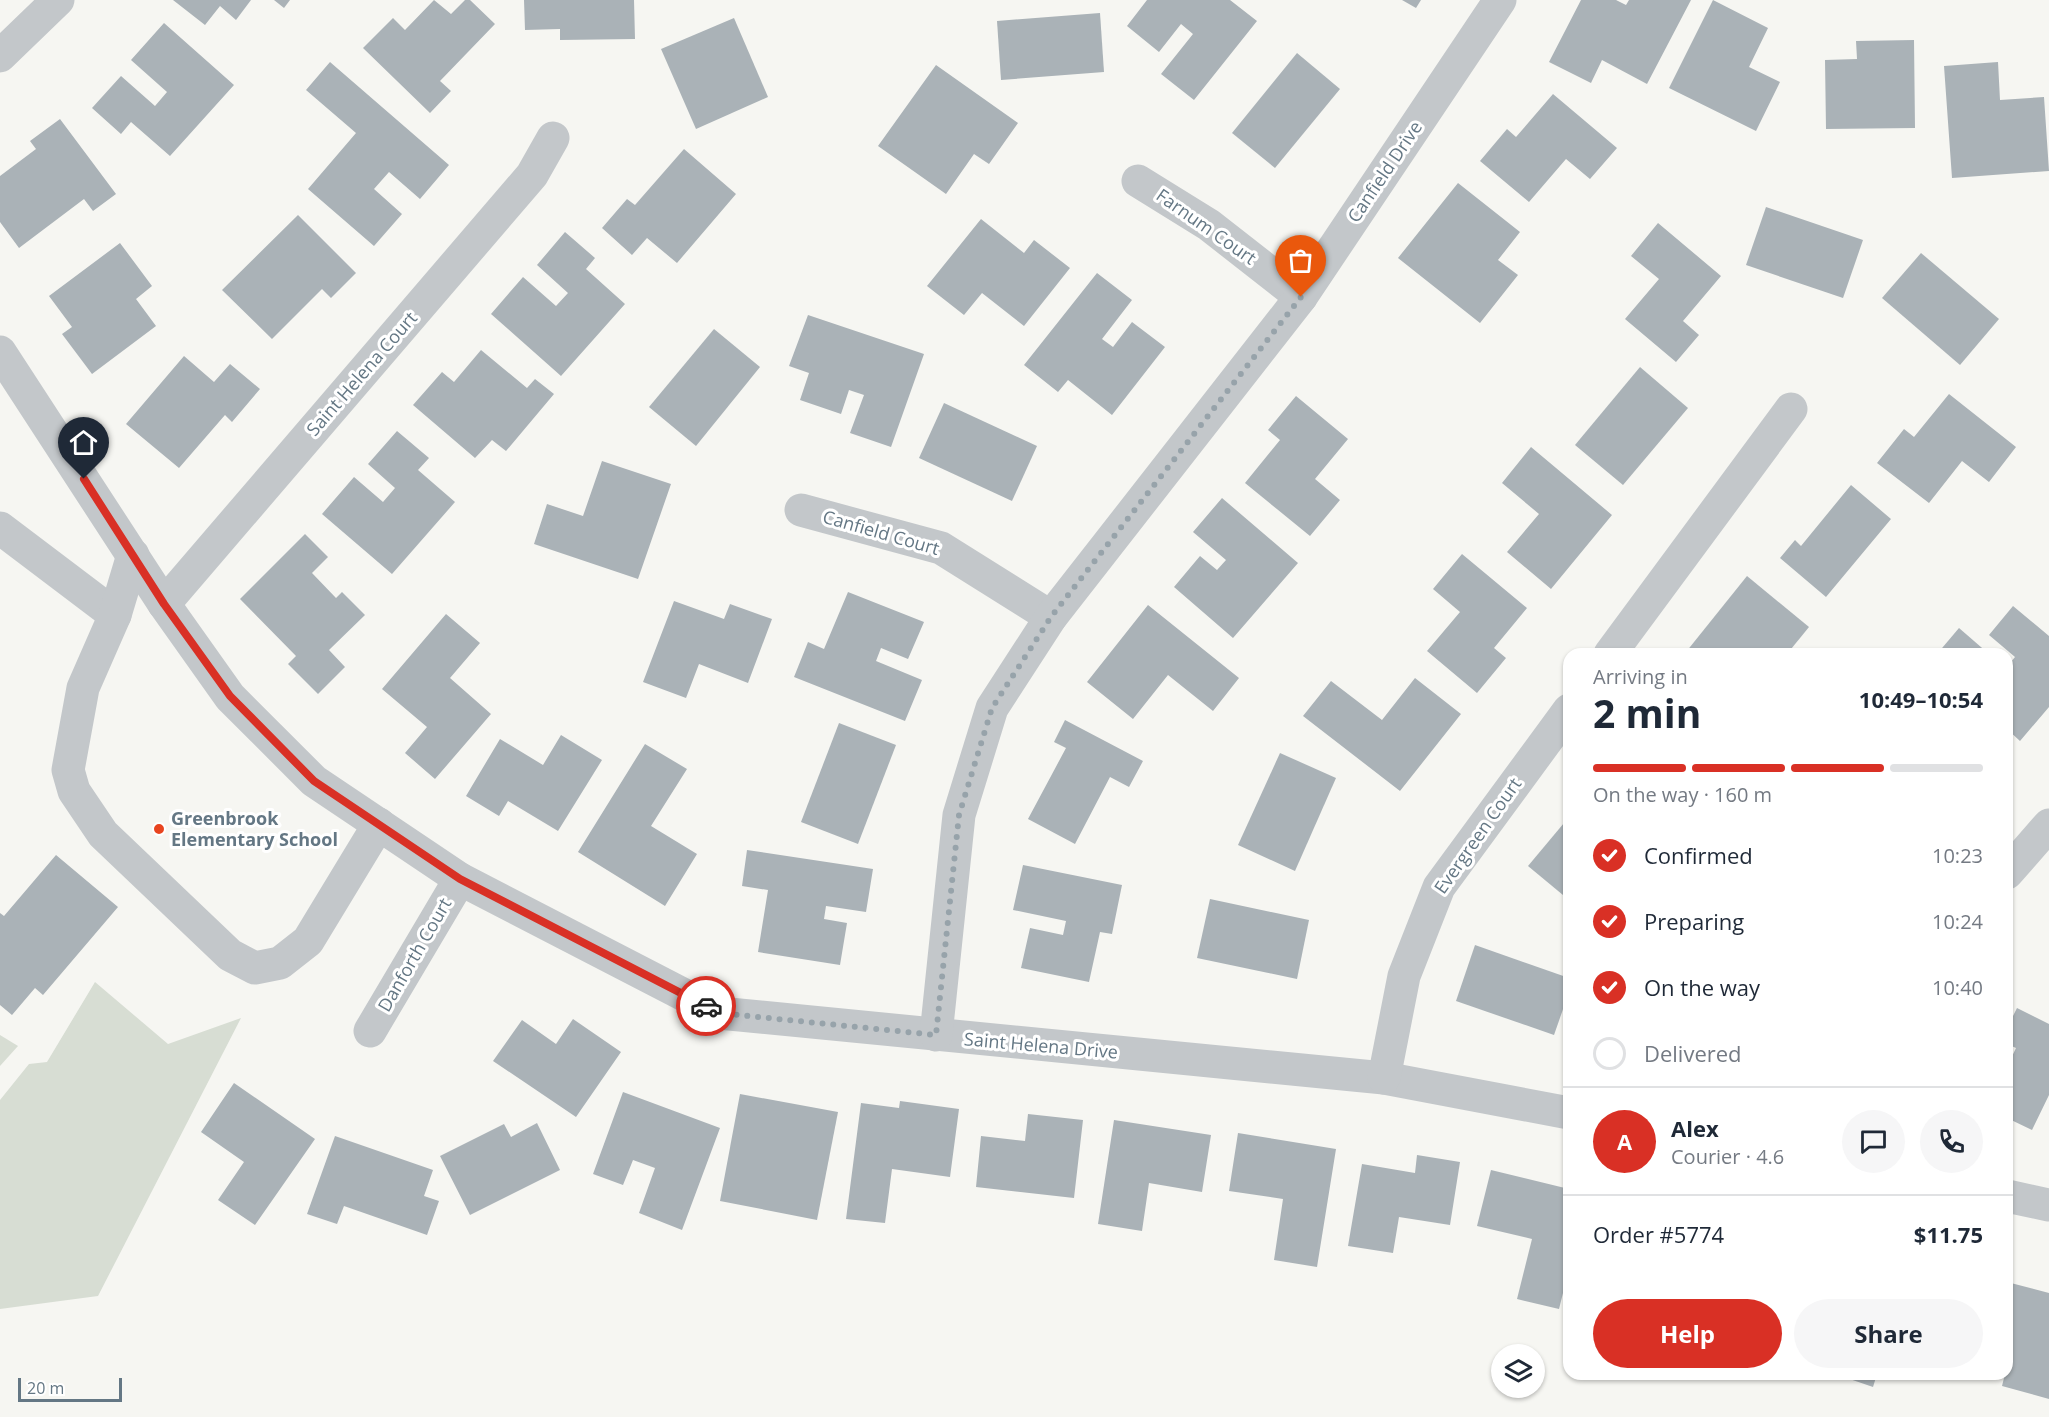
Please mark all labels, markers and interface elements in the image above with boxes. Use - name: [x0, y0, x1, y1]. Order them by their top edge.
- street label: Canfield Drive: [1341, 116, 1427, 227]
- street label: Farnum Court: [1152, 183, 1261, 270]
- pin: [1275, 235, 1326, 297]
- icon: bag: [1284, 244, 1317, 277]
- street label: Saint Helena Court: [301, 306, 422, 441]
- pin: [58, 417, 109, 479]
- icon: home: [67, 426, 100, 459]
- street label: Canfield Court: [820, 504, 942, 560]
- text: Arriving in: [1593, 663, 1688, 690]
- text: 10:49–10:54: [1859, 684, 1983, 714]
- text: 2 min: [1593, 686, 1701, 739]
- street label: Evergreen Court: [1428, 773, 1526, 898]
- text: On the way · 160 m: [1593, 781, 1772, 808]
- place label: Greenbrook Elementary School: [171, 806, 338, 851]
- marker: Greenbrook Elementary School: [152, 822, 166, 836]
- icon: check: [1593, 839, 1626, 872]
- text: Confirmed: [1644, 840, 1753, 870]
- text: 10:23: [1932, 842, 1983, 869]
- street label: Danforth Court: [372, 893, 456, 1016]
- icon: check: [1593, 905, 1626, 938]
- text: Preparing: [1644, 906, 1744, 936]
- text: 10:24: [1932, 908, 1983, 935]
- icon: check: [1593, 971, 1626, 1004]
- text: On the way: [1644, 972, 1760, 1002]
- text: 10:40: [1932, 974, 1983, 1001]
- courier: [676, 976, 736, 1036]
- icon: car: [690, 990, 723, 1023]
- street label: Saint Helena Drive: [963, 1026, 1119, 1064]
- text: Delivered: [1644, 1038, 1742, 1068]
- button: chat: [1842, 1110, 1905, 1173]
- button: phone: [1920, 1110, 1983, 1173]
- text: Alex: [1671, 1113, 1719, 1143]
- text: A: [1617, 1126, 1632, 1156]
- text: Courier · 4.6: [1671, 1143, 1784, 1170]
- text: Order #5774: [1593, 1219, 1724, 1249]
- text: $11.75: [1914, 1219, 1983, 1249]
- button: Help: [1593, 1299, 1782, 1368]
- button: Share: [1794, 1299, 1983, 1368]
- map controls: [1491, 1344, 1545, 1398]
- button: layers: [1491, 1344, 1545, 1398]
- scale bar: [18, 1375, 122, 1402]
- text: 20 m: [27, 1377, 64, 1399]

